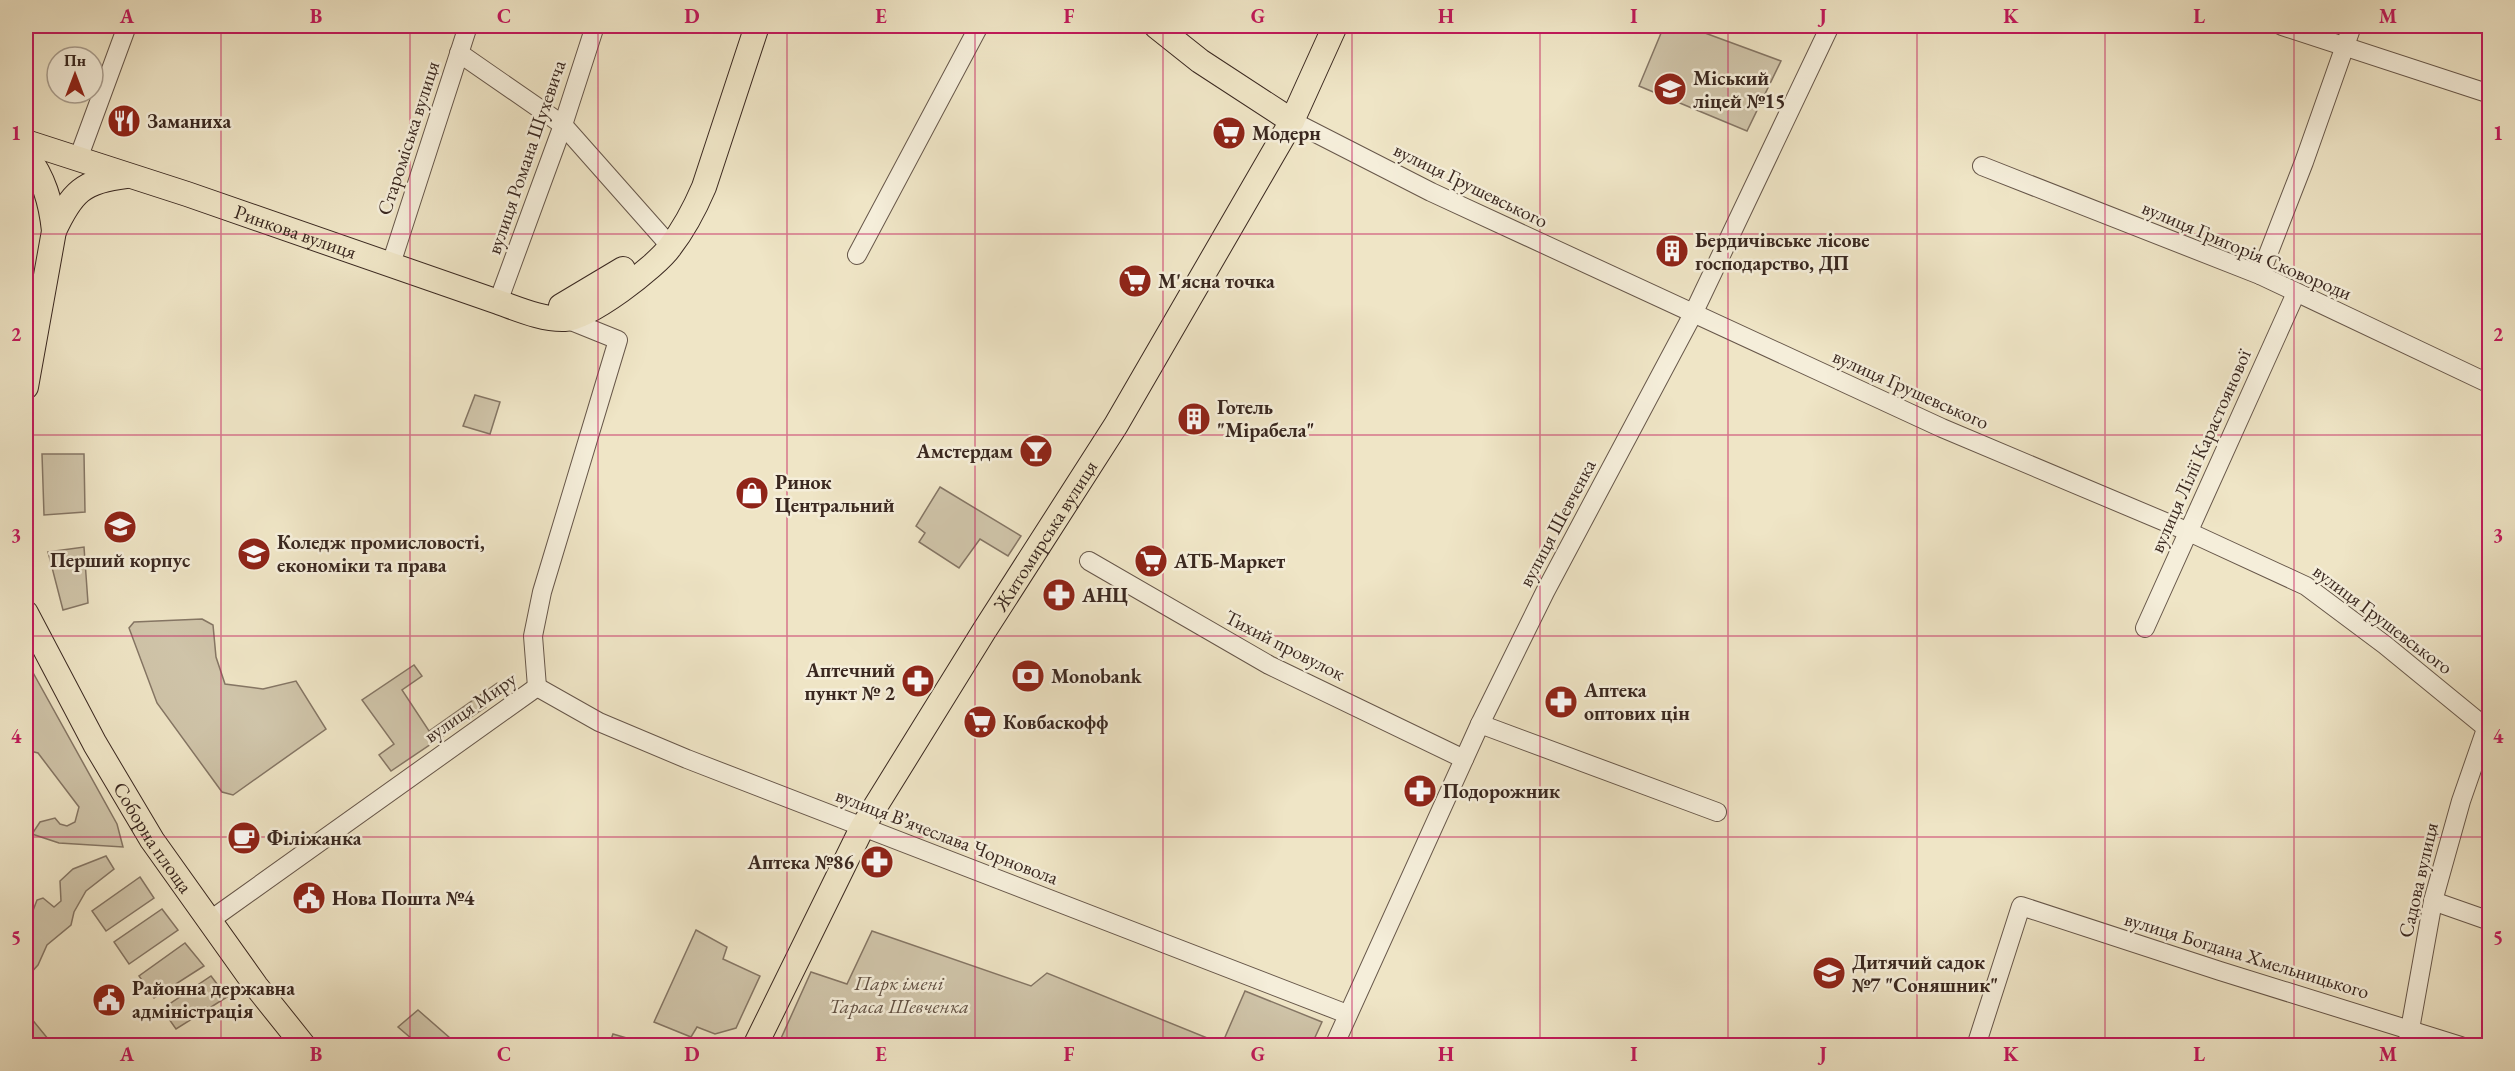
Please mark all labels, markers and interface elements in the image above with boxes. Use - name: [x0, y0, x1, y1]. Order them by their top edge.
- text: A: [119, 3, 135, 29]
- text: B: [310, 3, 322, 29]
- text: C: [497, 3, 511, 29]
- text: D: [684, 3, 700, 29]
- text: E: [875, 3, 887, 29]
- text: F: [1064, 3, 1075, 29]
- text: G: [1251, 3, 1265, 29]
- text: H: [1438, 3, 1454, 29]
- text: I: [1630, 3, 1638, 29]
- text: J: [1817, 3, 1827, 29]
- text: K: [2003, 3, 2019, 29]
- text: L: [2193, 3, 2205, 29]
- text: M: [2379, 3, 2397, 29]
- north arrow: [45, 45, 105, 105]
- text: Пн: [64, 50, 86, 71]
- street label: вулиця Романа Шухевича: [481, 56, 571, 258]
- street label: Староміська вулиця: [371, 58, 445, 218]
- place label: Міський ліцей №15: [1693, 65, 1786, 114]
- school or university icon: Міський ліцей №15: [1652, 71, 1688, 107]
- restaurant icon: Заманиха: [106, 103, 142, 139]
- place label: Заманиха: [147, 108, 232, 134]
- supermarket icon: Модерн: [1211, 115, 1247, 151]
- text: 1: [11, 120, 21, 146]
- place label: Модерн: [1252, 120, 1321, 146]
- text: 1: [2493, 120, 2503, 146]
- street label: вулиця Грушевського: [1390, 136, 1553, 234]
- street label: вулиця Григорія Сковороди: [2138, 194, 2356, 306]
- street label: Ринкова вулиця: [231, 198, 360, 265]
- place label: Бердичівське лісове господарство, ДП: [1695, 227, 1870, 276]
- building icon: Бердичівське лісове господарство, ДП: [1654, 233, 1690, 269]
- supermarket icon: М'ясна точка: [1117, 263, 1153, 299]
- place label: М'ясна точка: [1158, 268, 1275, 294]
- text: 2: [11, 321, 22, 347]
- text: 2: [2493, 321, 2504, 347]
- street label: вулиця Грушевського: [1829, 343, 1993, 435]
- street label: вулиця Лілії Карастоянової: [2143, 344, 2257, 557]
- place label: Готель "Мірабела": [1217, 394, 1315, 443]
- building icon: Готель "Мірабела": [1176, 401, 1212, 437]
- bar icon: Амстердам: [1018, 433, 1054, 469]
- place label: Амстердам: [915, 438, 1014, 464]
- street label: Житомирська вулиця: [987, 455, 1103, 617]
- street label: вулиця Шевченка: [1512, 455, 1602, 591]
- place label: Ринок Центральний: [775, 469, 895, 518]
- shop icon: Ринок Центральний: [734, 475, 770, 511]
- school or university icon: Перший корпус: [102, 509, 138, 545]
- text: 3: [11, 522, 21, 548]
- text: 3: [2493, 522, 2503, 548]
- place label: Коледж промисловості, економіки та права: [277, 529, 485, 578]
- school or university icon: Коледж промисловості, економіки та права: [236, 536, 272, 572]
- supermarket icon: АТБ-Маркет: [1133, 543, 1169, 579]
- place label: Перший корпус: [50, 547, 190, 573]
- place label: АТБ-Маркет: [1173, 548, 1285, 574]
- street label: вулиця Грушевського: [2308, 558, 2458, 680]
- pharmacy icon: АНЦ: [1041, 577, 1077, 613]
- place label: АНЦ: [1081, 582, 1128, 608]
- street label: Тихий провулок: [1220, 604, 1350, 687]
- place label: Аптечний пункт № 2: [804, 657, 895, 706]
- bank icon: Monobank: [1010, 658, 1046, 694]
- pharmacy icon: Аптечний пункт № 2: [900, 663, 936, 699]
- place label: Monobank: [1051, 663, 1143, 689]
- street label: вулиця Миру: [419, 666, 522, 748]
- place label: Аптека оптових цін: [1583, 677, 1690, 726]
- pharmacy icon: Аптека оптових цін: [1543, 684, 1579, 720]
- supermarket icon: Ковбаскофф: [962, 704, 998, 740]
- place label: Ковбаскофф: [1003, 709, 1108, 735]
- text: 4: [11, 723, 22, 749]
- text: 4: [2493, 723, 2504, 749]
- pharmacy icon: Подорожник: [1402, 773, 1438, 809]
- street label: Соборна площа: [107, 777, 199, 898]
- place label: Подорожник: [1443, 778, 1560, 804]
- street label: вулиця Вʼячеслава Чорновола: [832, 782, 1062, 891]
- cafe icon: Філіжанка: [226, 820, 262, 856]
- street label: Садова вулиця: [2392, 820, 2444, 940]
- place label: Філіжанка: [267, 825, 362, 851]
- pharmacy icon: Аптека №86: [859, 844, 895, 880]
- place label: Аптека №86: [747, 849, 854, 875]
- public building icon: Нова Пошта №4: [291, 880, 327, 916]
- place label: Нова Пошта №4: [332, 885, 475, 911]
- street label: вулиця Богдана Хмельницького: [2121, 905, 2373, 1005]
- text: 5: [11, 924, 21, 950]
- text: 5: [2493, 924, 2503, 950]
- place label: Дитячий садок №7 "Соняшник": [1852, 949, 1998, 998]
- school or university icon: Дитячий садок №7 "Соняшник": [1811, 955, 1847, 991]
- park label: Парк імені Тараса Шевченка: [829, 970, 969, 1019]
- place label: Районна державна адміністрація: [132, 975, 295, 1024]
- public building icon: Районна державна адміністрація: [91, 982, 127, 1018]
- text: A: [119, 1041, 135, 1067]
- text: B: [310, 1041, 322, 1067]
- text: C: [497, 1041, 511, 1067]
- text: D: [684, 1041, 700, 1067]
- text: E: [875, 1041, 887, 1067]
- text: F: [1064, 1041, 1075, 1067]
- text: G: [1251, 1041, 1265, 1067]
- text: H: [1438, 1041, 1454, 1067]
- text: I: [1630, 1041, 1638, 1067]
- text: J: [1817, 1041, 1827, 1067]
- text: K: [2003, 1041, 2019, 1067]
- text: L: [2193, 1041, 2205, 1067]
- text: M: [2379, 1041, 2397, 1067]

